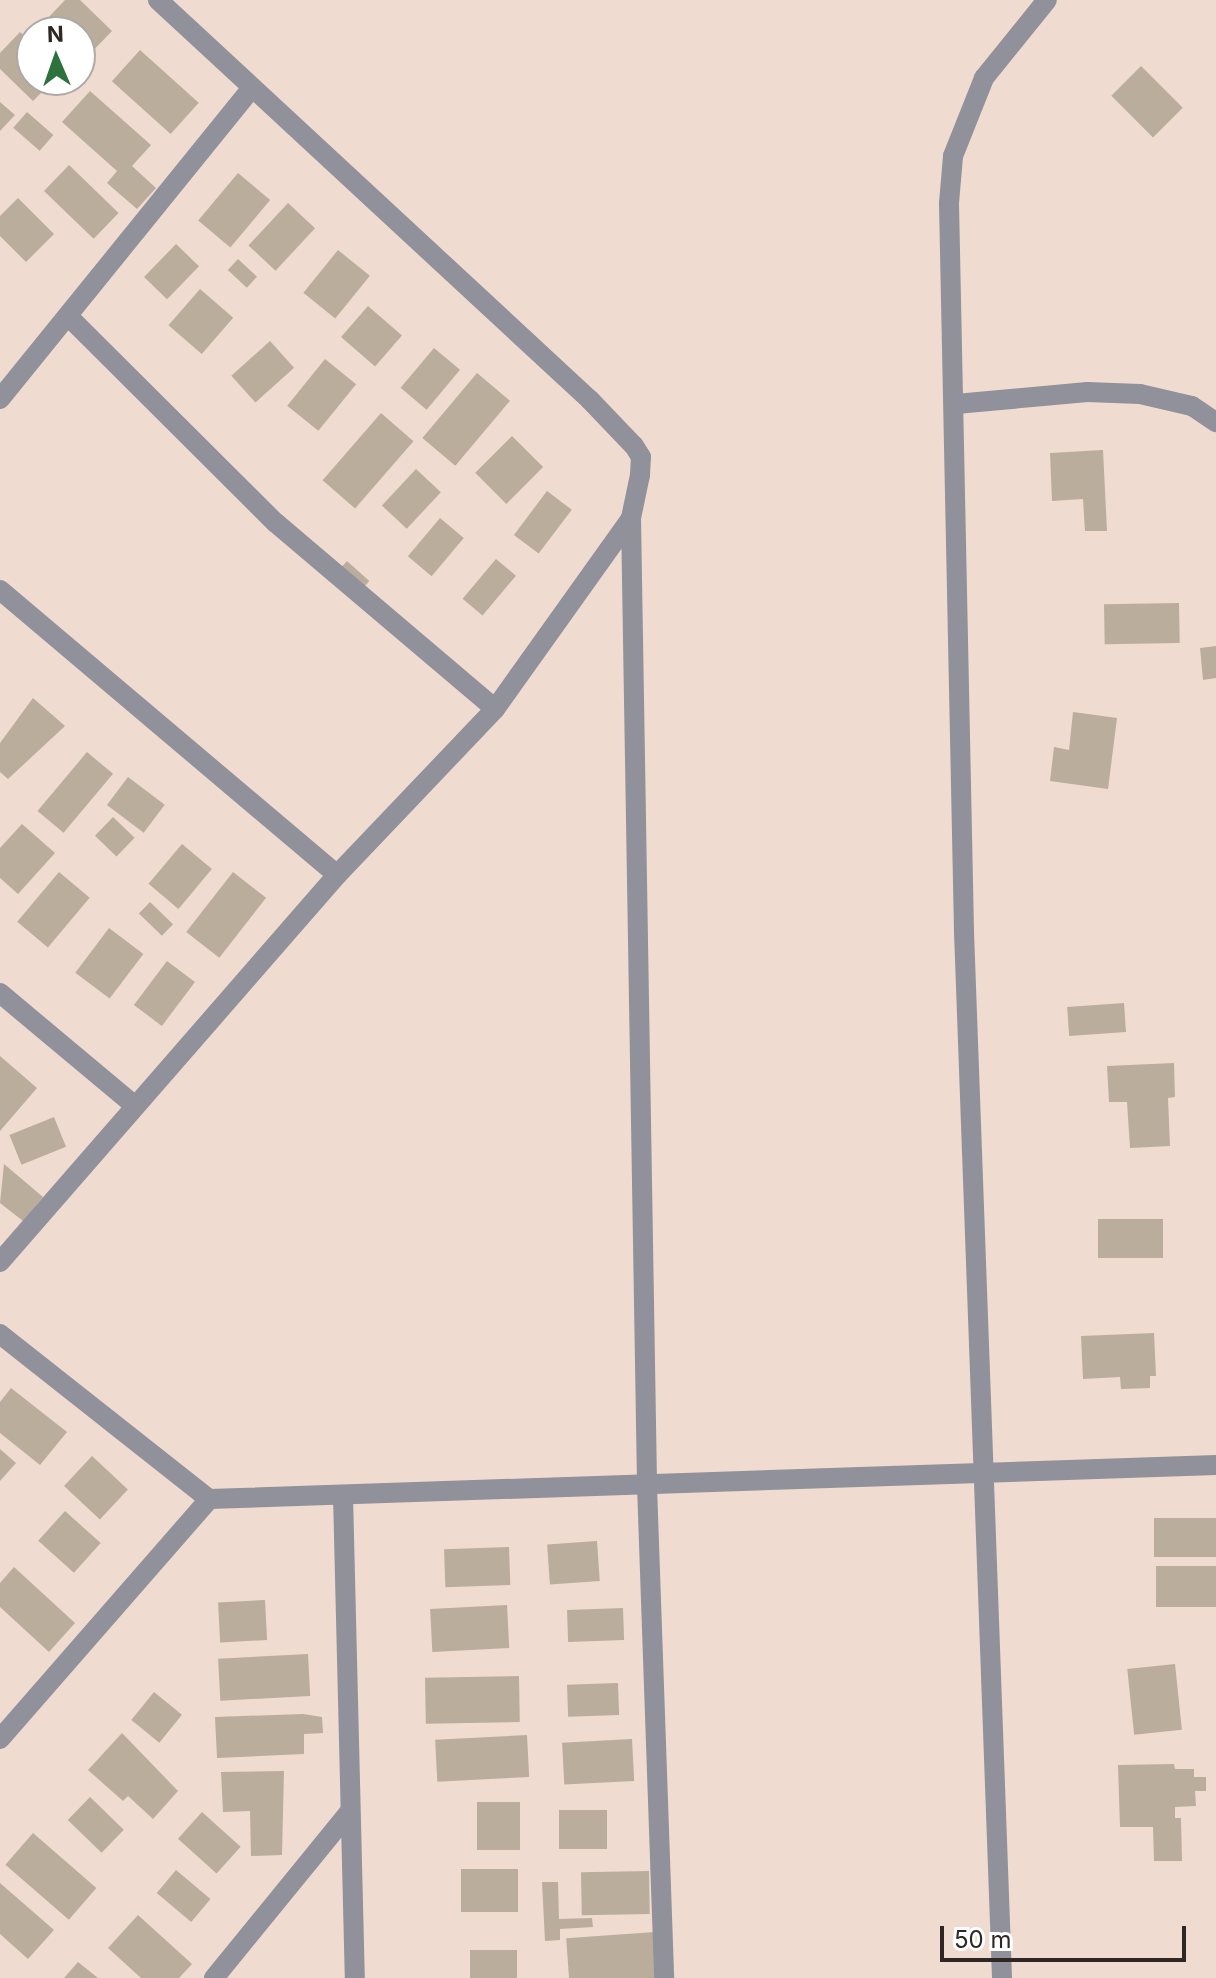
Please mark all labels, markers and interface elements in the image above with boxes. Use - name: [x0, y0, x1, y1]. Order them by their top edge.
- north arrow: [16, 16, 96, 96]
- text: N: [46, 21, 64, 47]
- scale bar: [944, 1910, 1190, 1960]
- text: 50 m: [954, 1925, 1012, 1954]

